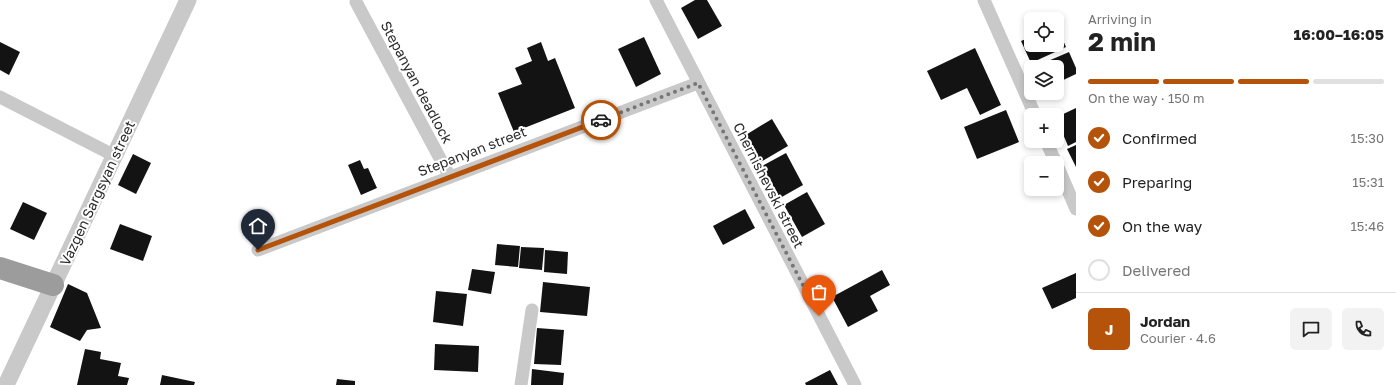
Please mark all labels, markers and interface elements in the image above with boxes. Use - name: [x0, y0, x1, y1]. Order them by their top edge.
- text: Arriving in: [1088, 11, 1152, 27]
- map controls: [1024, 12, 1064, 196]
- button: locate: [1024, 12, 1064, 52]
- street label: Stepanyan deadlock: [378, 18, 457, 146]
- text: 16:00–16:05: [1294, 25, 1384, 43]
- text: 2 min: [1088, 26, 1156, 57]
- button: layers: [1024, 60, 1064, 100]
- text: On the way · 150 m: [1088, 90, 1205, 106]
- courier: [581, 100, 621, 140]
- button: +: [1024, 108, 1064, 148]
- icon: car: [590, 109, 612, 131]
- street label: Vazgen Sargsyan street: [56, 118, 138, 268]
- street label: Chernishevski street: [730, 119, 808, 251]
- street label: Stepanyan street: [415, 122, 529, 180]
- icon: check: [1088, 127, 1110, 149]
- text: Confirmed: [1122, 129, 1197, 147]
- text: 15:30: [1351, 130, 1384, 146]
- button: −: [1024, 156, 1064, 196]
- icon: check: [1088, 171, 1110, 193]
- text: Preparing: [1122, 173, 1192, 191]
- text: 15:31: [1352, 174, 1384, 190]
- pin: [241, 209, 275, 250]
- icon: home: [247, 215, 269, 237]
- icon: check: [1088, 215, 1110, 237]
- text: On the way: [1122, 217, 1202, 235]
- text: 15:46: [1350, 218, 1384, 234]
- text: Delivered: [1122, 261, 1190, 279]
- pin: [802, 275, 836, 316]
- icon: bag: [808, 281, 830, 303]
- button: chat: [1290, 308, 1332, 350]
- button: phone: [1342, 308, 1384, 350]
- text: Jordan: [1140, 312, 1190, 330]
- text: J: [1105, 320, 1113, 338]
- text: Courier · 4.6: [1140, 330, 1216, 346]

